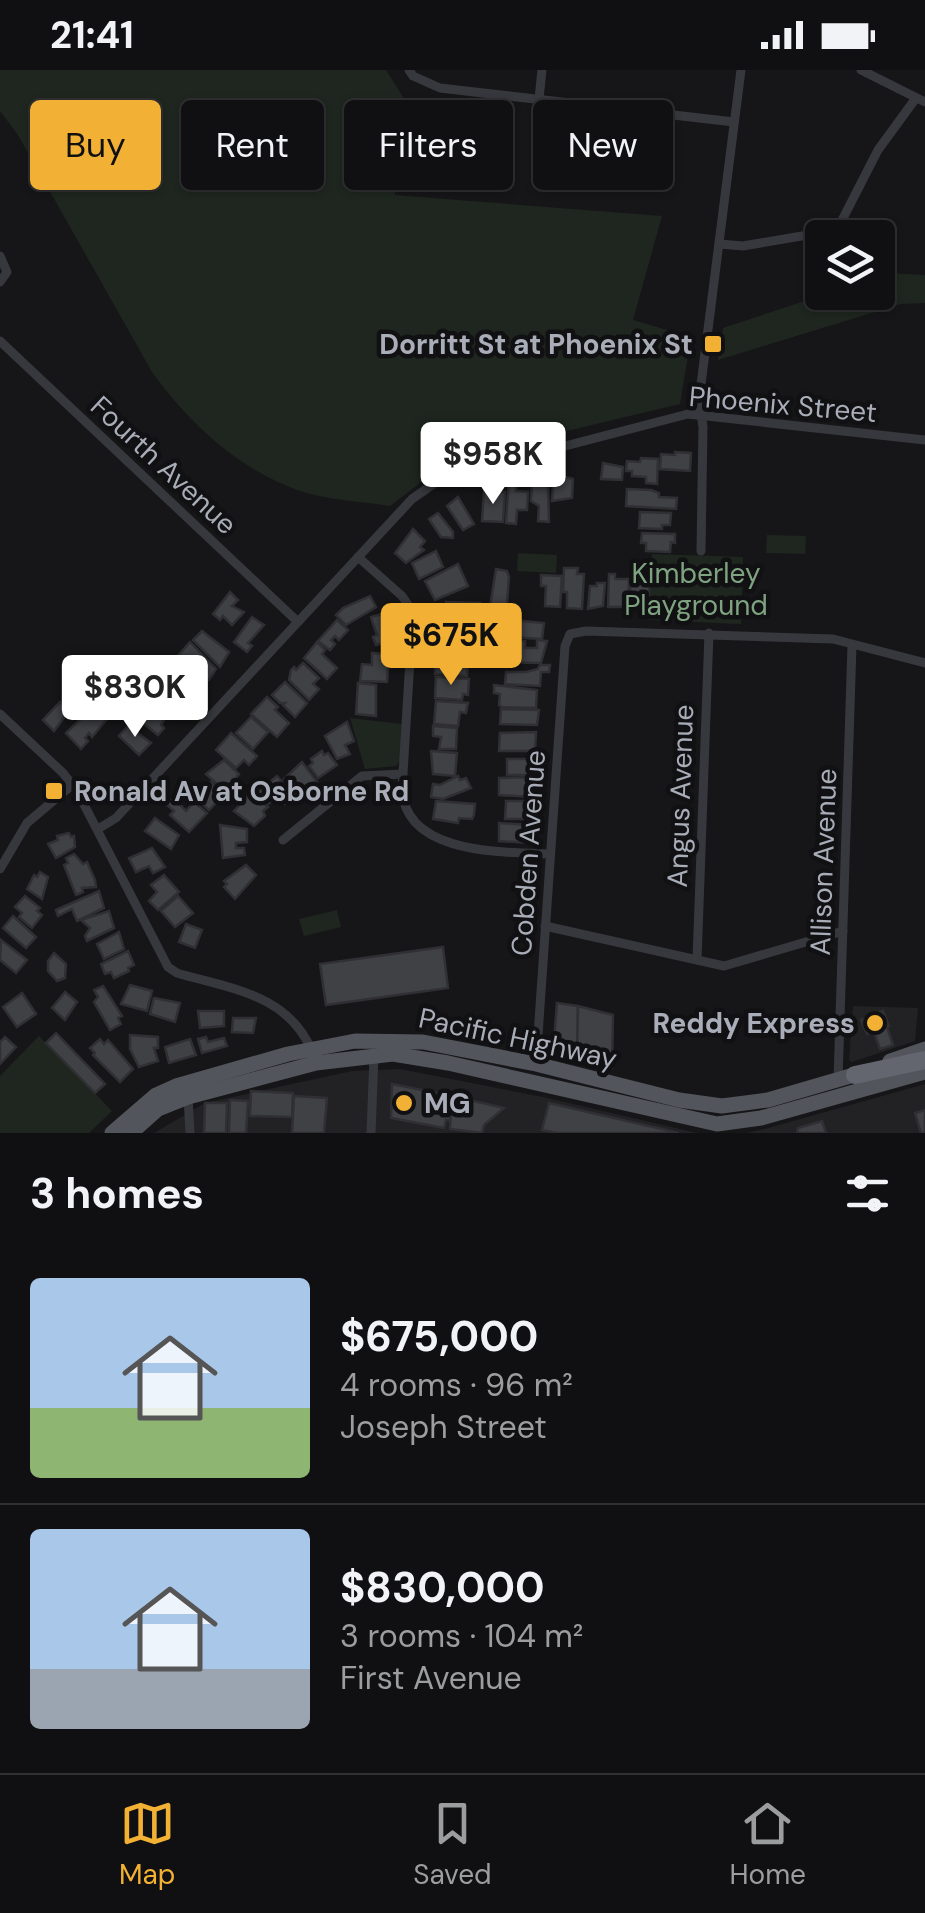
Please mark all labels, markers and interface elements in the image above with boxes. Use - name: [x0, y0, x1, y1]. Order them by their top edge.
- text: 21:41: [50, 10, 134, 60]
- chip: Buy: [30, 100, 161, 190]
- chip: Rent: [181, 100, 324, 190]
- chip: Filters: [344, 100, 513, 190]
- chip: New: [533, 100, 673, 190]
- map controls: [805, 220, 895, 310]
- button: layers: [805, 220, 895, 310]
- place label: Dorritt St at Phoenix St: [379, 326, 693, 363]
- marker: Dorritt St at Phoenix St: [702, 333, 724, 355]
- street label: Phoenix Street: [688, 378, 878, 431]
- street label: Fourth Avenue: [83, 388, 245, 543]
- pin: $958K: [423, 422, 563, 507]
- text: $958K: [443, 433, 543, 475]
- park label: Kimberley Playground: [624, 555, 768, 624]
- pin: $675K: [381, 603, 521, 688]
- text: $675K: [403, 614, 499, 656]
- pin: $830K: [65, 655, 205, 740]
- text: $830K: [84, 666, 186, 708]
- street label: Angus Avenue: [659, 704, 702, 888]
- street label: Cobden Avenue: [503, 749, 554, 957]
- street label: Allison Avenue: [802, 768, 845, 956]
- place label: Ronald Av at Osborne Rd: [74, 773, 409, 810]
- marker: Ronald Av at Osborne Rd: [43, 780, 65, 802]
- street label: Pacific Highway: [415, 999, 620, 1078]
- place label: Reddy Express: [653, 1005, 855, 1042]
- marker: Reddy Express: [864, 1012, 886, 1034]
- place label: MG: [424, 1085, 471, 1122]
- marker: MG: [393, 1092, 415, 1114]
- text: 3 homes: [30, 1166, 204, 1221]
- icon: filters: [840, 1166, 895, 1221]
- text: $675,000: [340, 1309, 538, 1364]
- icon: home: [110, 1318, 230, 1438]
- text: 4 rooms · 96 m²: [340, 1364, 573, 1406]
- text: Joseph Street: [340, 1406, 547, 1448]
- text: $830,000: [340, 1560, 545, 1615]
- icon: home: [110, 1569, 230, 1689]
- text: 3 rooms · 104 m²: [340, 1615, 583, 1657]
- text: First Avenue: [340, 1657, 522, 1699]
- tab: Map: [119, 1796, 175, 1893]
- tab: Saved: [413, 1796, 492, 1893]
- tab: Home: [730, 1796, 806, 1893]

